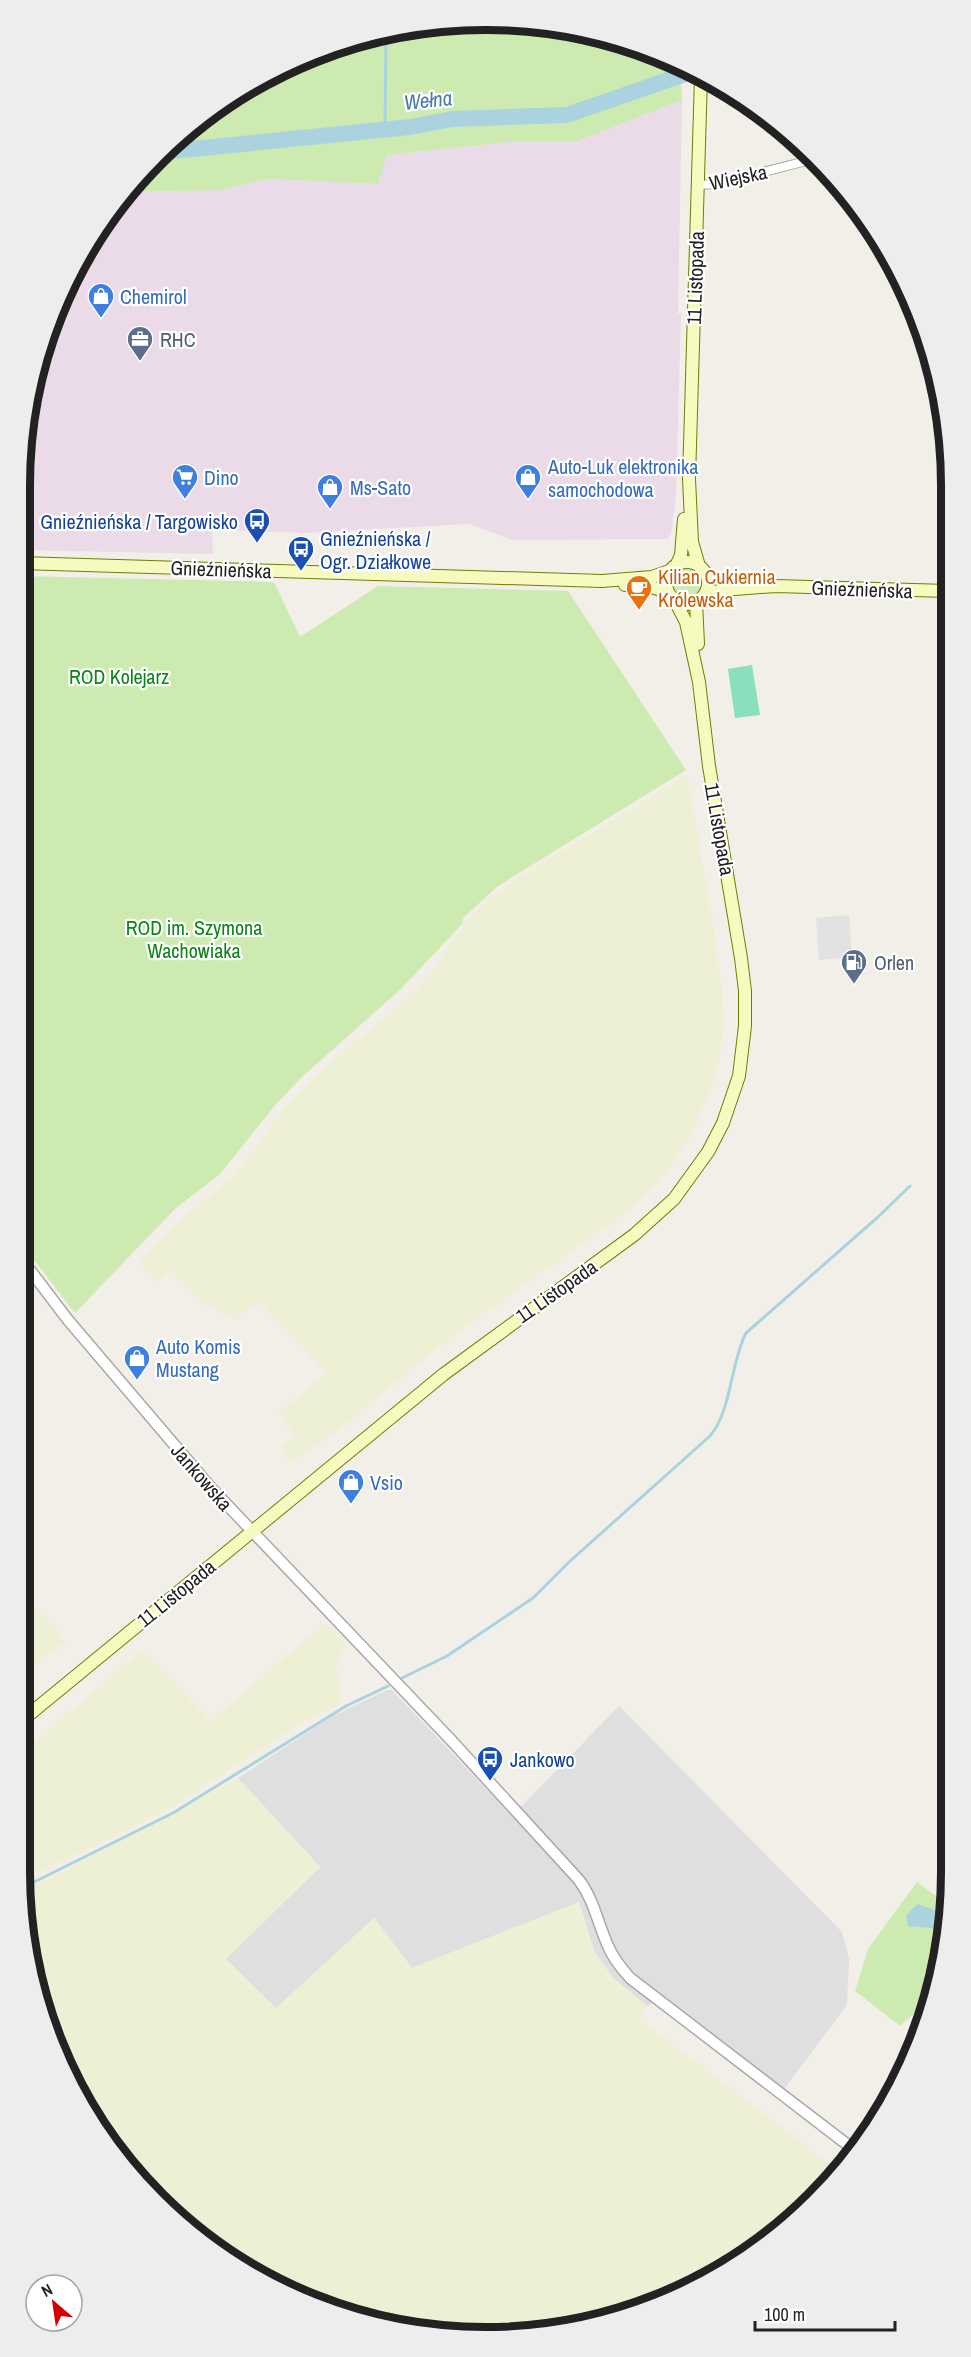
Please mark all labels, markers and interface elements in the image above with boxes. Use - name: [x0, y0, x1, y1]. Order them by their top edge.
- water label: Wełna: [402, 83, 454, 117]
- street label: Wiejska: [707, 158, 769, 196]
- street label: 11 Listopada: [680, 231, 710, 325]
- shop icon: Chemirol: [86, 281, 116, 319]
- place label: Chemirol: [120, 283, 187, 310]
- office icon: RHC: [125, 324, 155, 362]
- place label: RHC: [160, 326, 196, 353]
- place label: Auto-Luk elektronika samochodowa: [547, 453, 698, 503]
- supermarket icon: Dino: [170, 462, 200, 500]
- shop icon: Auto-Luk elektronika samochodowa: [513, 462, 543, 500]
- place label: Dino: [204, 464, 239, 491]
- shop icon: Ms-Sato: [315, 472, 345, 510]
- place label: Ms-Sato: [350, 474, 411, 501]
- bus stop icon: Gnieźnieńska / Targowisko: [242, 506, 272, 544]
- place label: Gnieźnieńska / Targowisko: [40, 508, 238, 535]
- place label: Gnieźnieńska / Ogr. Działkowe: [320, 525, 431, 575]
- bus stop icon: Gnieźnieńska / Ogr. Działkowe: [286, 534, 316, 572]
- street label: Gnieźnieńska: [170, 554, 272, 584]
- place label: Kilian Cukiernia Królewska: [658, 563, 776, 613]
- cafe icon: Kilian Cukiernia Królewska: [624, 573, 654, 611]
- street label: Gnieźnieńska: [811, 574, 913, 604]
- park label: ROD Kolejarz: [69, 663, 169, 690]
- street label: 11 Listopada: [699, 781, 741, 877]
- park label: ROD im. Szymona Wachowiaka: [126, 914, 262, 964]
- fuel station icon: Orlen: [839, 947, 869, 985]
- place label: Orlen: [874, 949, 914, 976]
- street label: 11 Listopada: [510, 1253, 602, 1329]
- place label: Auto Komis Mustang: [155, 1333, 241, 1383]
- shop icon: Auto Komis Mustang: [122, 1343, 152, 1381]
- street label: Jankowska: [165, 1438, 239, 1516]
- shop icon: Vsio: [336, 1467, 366, 1505]
- place label: Vsio: [370, 1469, 403, 1496]
- street label: 11 Listopada: [131, 1553, 221, 1633]
- bus stop icon: Jankowo: [475, 1744, 505, 1782]
- place label: Jankowo: [510, 1746, 575, 1773]
- north arrow: [24, 2273, 84, 2333]
- text: N: [37, 2278, 56, 2302]
- scale bar: [755, 2294, 894, 2332]
- text: 100 m: [764, 2302, 805, 2327]

